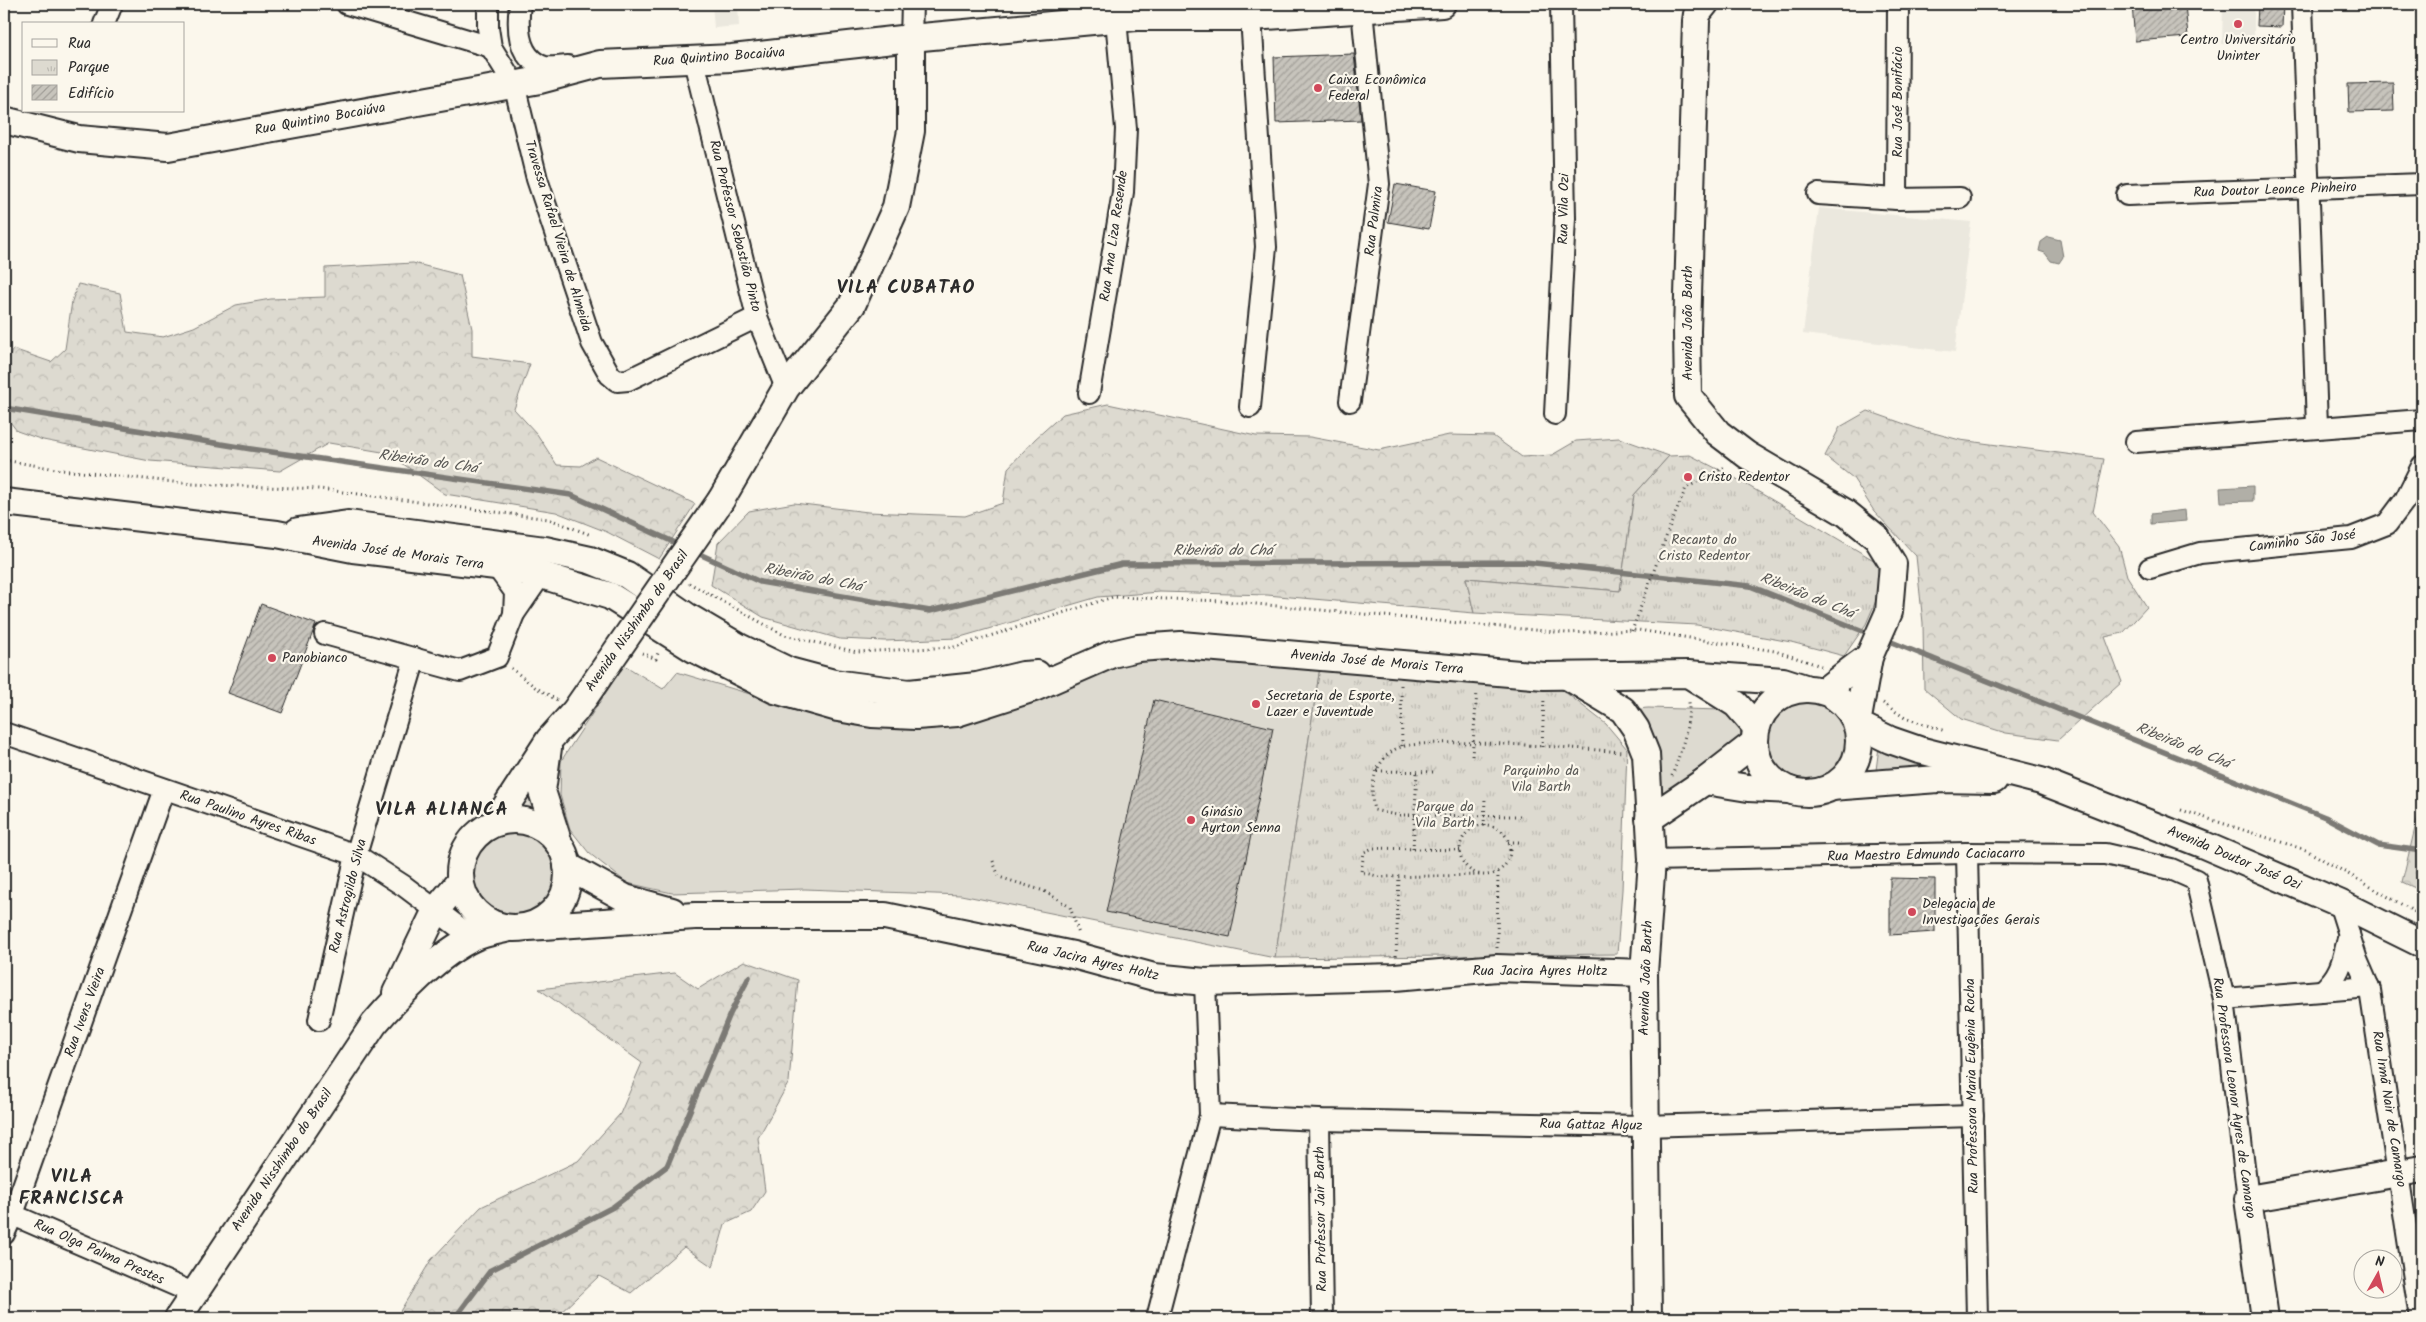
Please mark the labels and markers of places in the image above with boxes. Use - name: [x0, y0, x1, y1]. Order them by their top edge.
- marker: Centro Universitário Uninter: [2232, 18, 2244, 30]
- place label: Centro Universitário Uninter: [2180, 29, 2296, 67]
- place label: Caixa Econômica Federal: [1328, 69, 1426, 107]
- marker: Caixa Econômica Federal: [1312, 82, 1324, 94]
- place label: Cristo Redentor: [1698, 466, 1791, 488]
- marker: Cristo Redentor: [1682, 471, 1694, 483]
- place label: Panobianco: [282, 647, 347, 669]
- marker: Panobianco: [266, 652, 278, 664]
- place label: Secretaria de Esporte, Lazer e Juventude: [1266, 685, 1395, 723]
- marker: Secretaria de Esporte, Lazer e Juventude: [1250, 698, 1262, 710]
- place label: Ginásio Ayrton Senna: [1201, 801, 1281, 839]
- marker: Ginásio Ayrton Senna: [1185, 814, 1197, 826]
- place label: Delegacia de Investigações Gerais: [1922, 893, 2040, 931]
- marker: Delegacia de Investigações Gerais: [1906, 906, 1918, 918]

